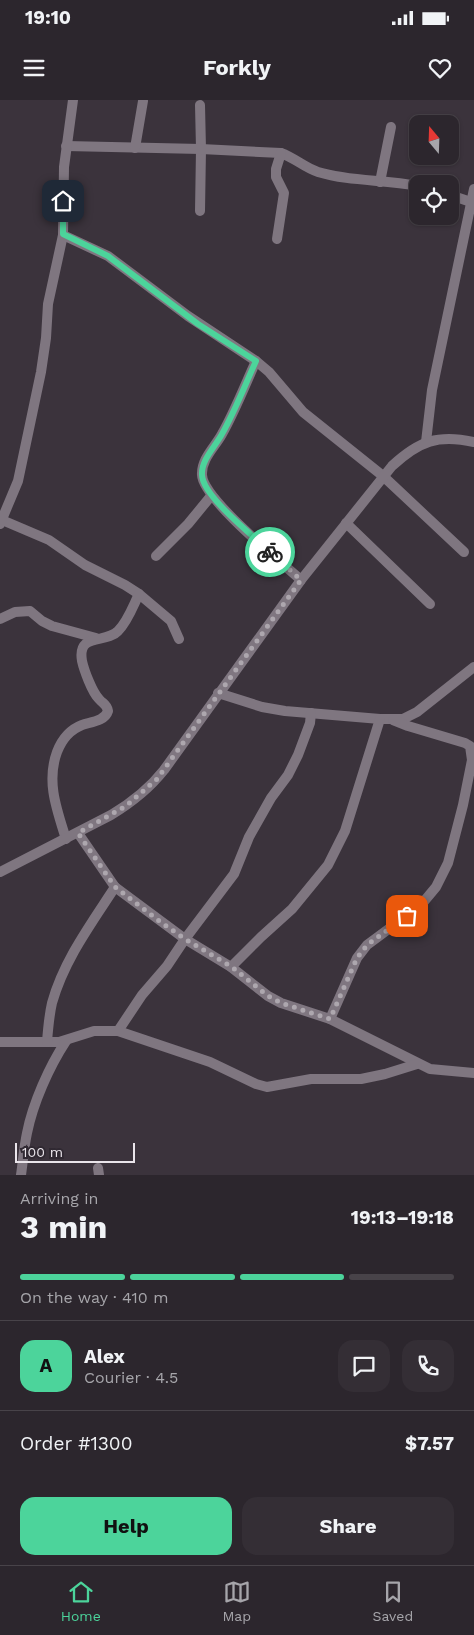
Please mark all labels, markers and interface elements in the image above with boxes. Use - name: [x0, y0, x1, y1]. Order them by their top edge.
- text: 19:10: [25, 6, 71, 29]
- icon: menu: [20, 54, 48, 82]
- icon: heart: [426, 54, 454, 82]
- text: Forkly: [203, 55, 271, 80]
- north arrow: [409, 115, 459, 165]
- map controls: [409, 115, 459, 225]
- button: locate: [409, 175, 459, 225]
- pin: [42, 180, 84, 222]
- icon: home: [49, 187, 77, 215]
- courier: [245, 527, 295, 577]
- icon: bike: [256, 538, 284, 566]
- pin: [386, 895, 428, 937]
- icon: bag: [393, 902, 421, 930]
- scale bar: [15, 1140, 135, 1163]
- text: 100 m: [22, 1144, 63, 1160]
- text: Arriving in: [20, 1189, 98, 1208]
- text: 19:13–19:18: [351, 1206, 454, 1229]
- text: 3 min: [20, 1208, 107, 1246]
- text: On the way · 410 m: [20, 1288, 168, 1307]
- button: chat: [338, 1340, 390, 1392]
- button: phone: [402, 1340, 454, 1392]
- text: Alex: [84, 1345, 125, 1368]
- text: A: [40, 1354, 52, 1377]
- text: Courier · 4.5: [84, 1368, 178, 1387]
- text: Order #1300: [20, 1432, 133, 1455]
- text: $7.57: [405, 1432, 454, 1455]
- button: Help: [20, 1497, 232, 1555]
- button: Share: [242, 1497, 454, 1555]
- tab: Home: [61, 1578, 101, 1624]
- tab: Map: [222, 1578, 251, 1624]
- tab: Saved: [373, 1578, 413, 1624]

